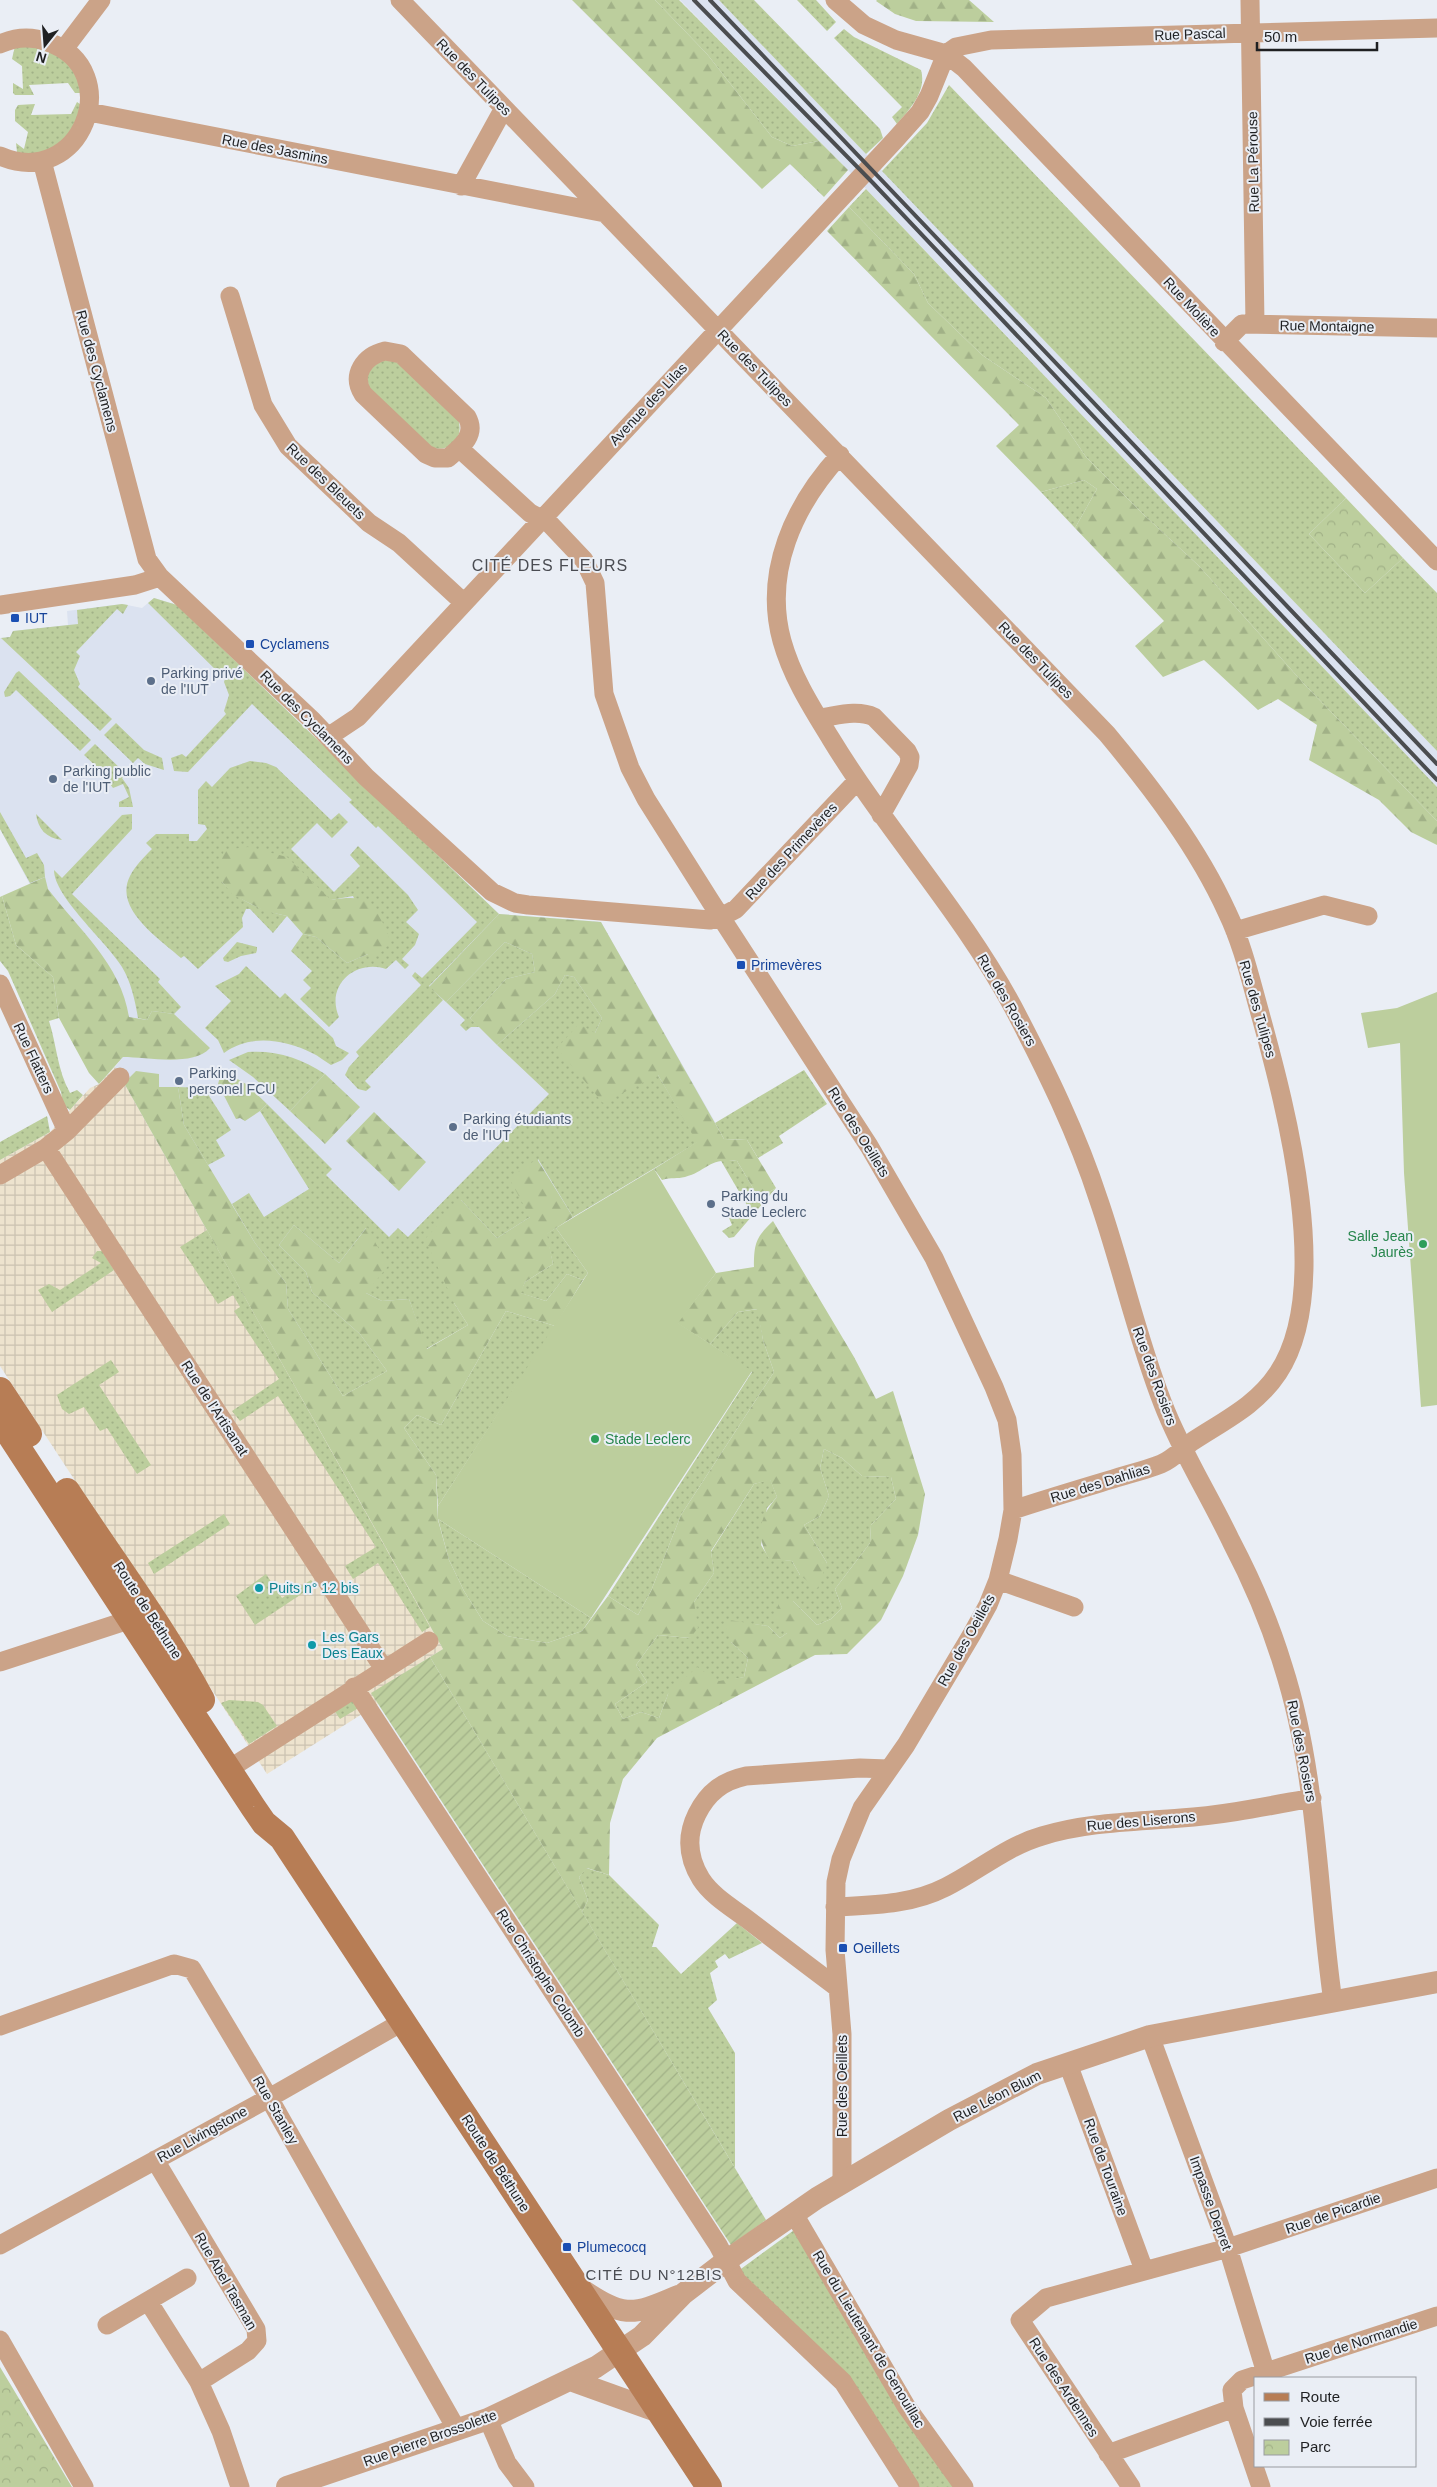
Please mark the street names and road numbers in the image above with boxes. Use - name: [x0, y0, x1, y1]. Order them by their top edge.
- street label: Rue Pascal: [1154, 25, 1226, 43]
- street label: Rue des Tulipes: [433, 35, 515, 119]
- street label: Rue La Pérouse: [1244, 111, 1262, 213]
- street label: Rue des Jasmins: [221, 131, 329, 167]
- street label: Rue Molière: [1160, 274, 1224, 340]
- street label: Rue des Cyclamens: [73, 308, 121, 434]
- street label: Rue Montaigne: [1279, 317, 1375, 335]
- street label: Rue des Tulipes: [714, 326, 796, 410]
- street label: Avenue des Lilas: [606, 360, 690, 448]
- street label: Rue des Bleuets: [283, 440, 369, 522]
- street label: Rue des Tulipes: [995, 618, 1077, 702]
- street label: Rue des Cyclamens: [257, 667, 357, 767]
- street label: Rue des Primevères: [742, 799, 840, 903]
- street label: Rue des Rosiers: [974, 951, 1040, 1049]
- street label: Rue des Tulipes: [1236, 959, 1280, 1059]
- street label: Rue Flatters: [11, 1020, 57, 1096]
- street label: Rue des Oeillets: [825, 1084, 893, 1180]
- street label: Rue des Rosiers: [1130, 1325, 1180, 1427]
- street label: Rue de l'Artisanat: [178, 1357, 252, 1459]
- street label: Rue des Dahlias: [1049, 1460, 1151, 1506]
- street label: Route de Béthune: [111, 1558, 186, 1662]
- street label: Rue des Oeillets: [934, 1591, 998, 1689]
- street label: Rue des Rosiers: [1284, 1699, 1320, 1803]
- street label: Rue des Liserons: [1086, 1808, 1196, 1834]
- street label: Rue Christophe Colomb: [494, 1906, 589, 2040]
- street label: Rue des Oeillets: [834, 2035, 850, 2137]
- street label: Rue Léon Blum: [950, 2067, 1044, 2125]
- street label: Rue Stanley: [250, 2073, 302, 2147]
- street label: Rue Livingstone: [154, 2103, 250, 2165]
- street label: Route de Béthune: [459, 2111, 534, 2215]
- street label: Rue de Touraine: [1081, 2116, 1131, 2218]
- street label: Impasse Depret: [1187, 2154, 1235, 2252]
- street label: Rue de Picardie: [1283, 2189, 1383, 2237]
- street label: Rue Abel Tasman: [192, 2230, 260, 2332]
- street label: Rue du Lieutenant de Genouillac: [810, 2247, 928, 2431]
- street label: Rue de Normandie: [1303, 2315, 1420, 2367]
- street label: Rue des Ardennes: [1026, 2334, 1102, 2440]
- street label: Rue Pierre Brossolette: [361, 2406, 499, 2470]

